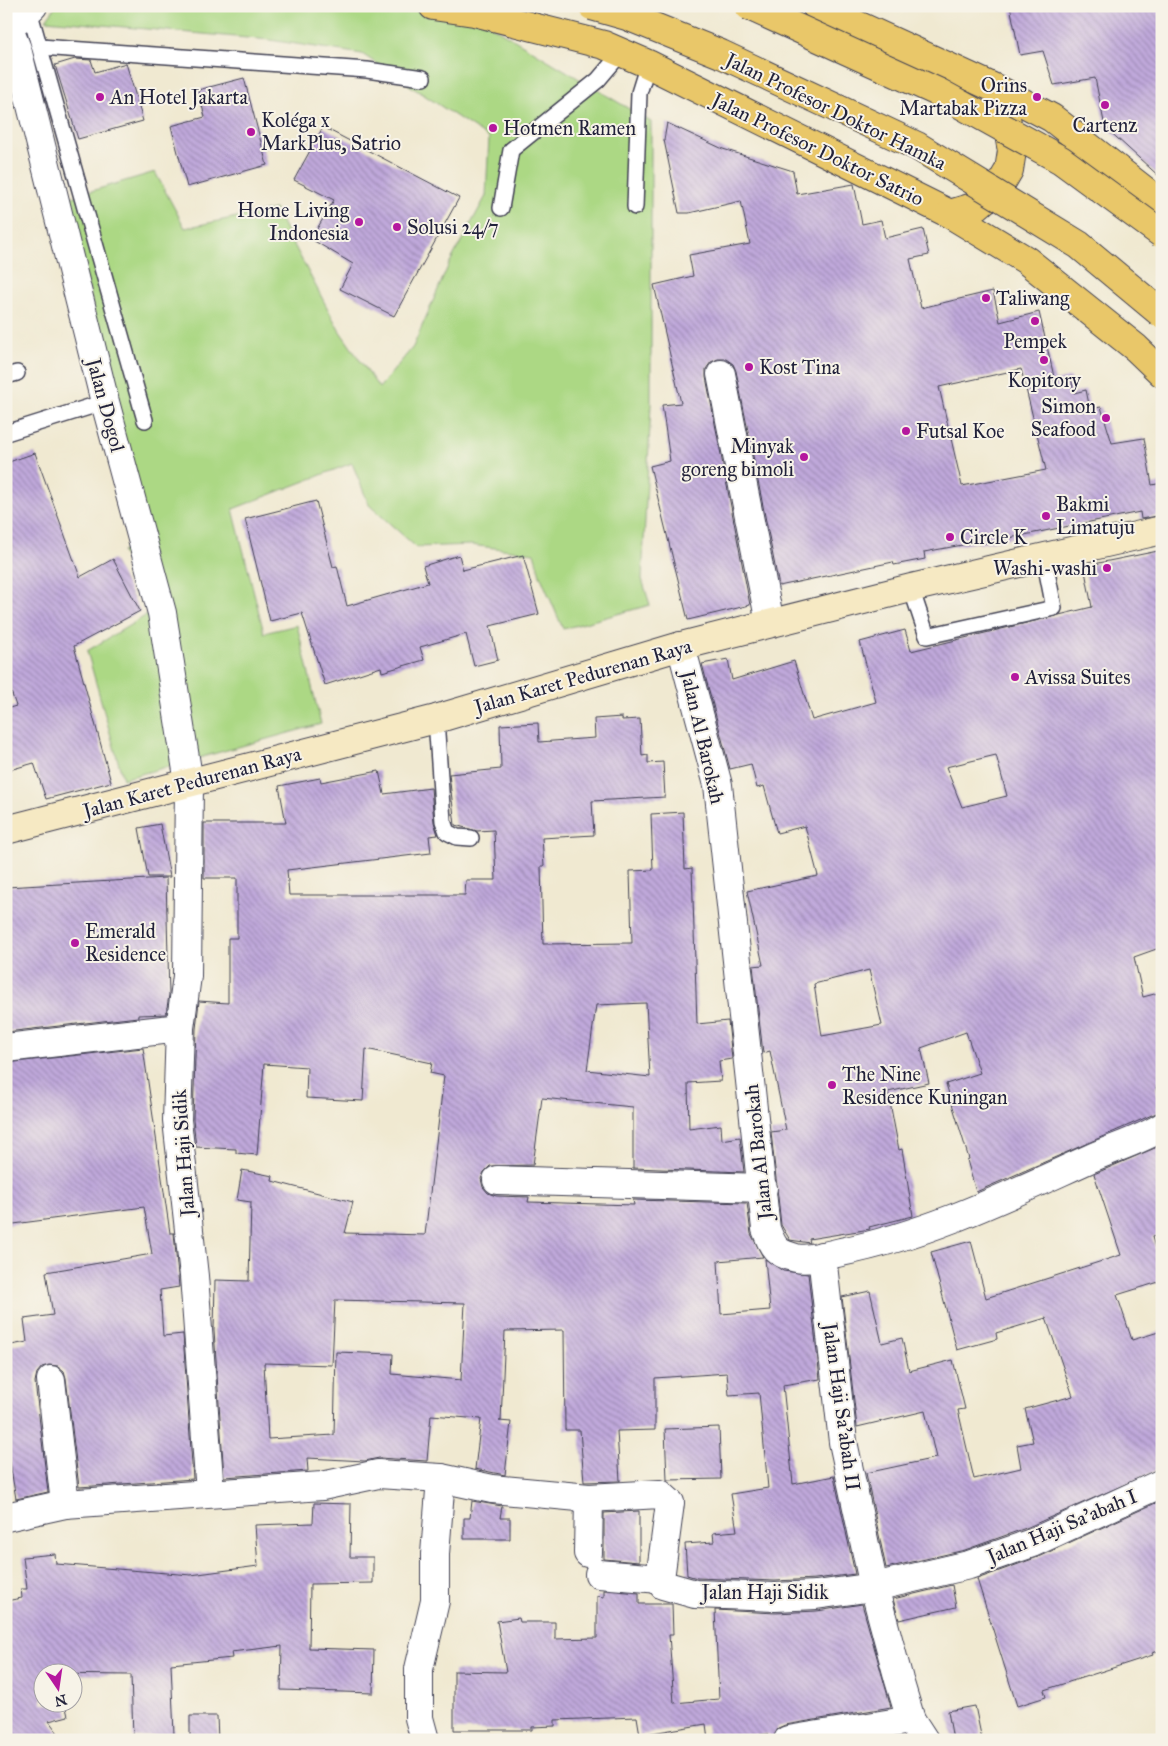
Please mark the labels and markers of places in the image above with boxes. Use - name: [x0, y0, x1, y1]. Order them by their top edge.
- place label: Orins Martabak Pizza: [899, 73, 1028, 120]
- place label: An Hotel Jakarta: [109, 85, 248, 110]
- marker: An Hotel Jakarta: [94, 91, 106, 103]
- marker: Orins Martabak Pizza: [1031, 91, 1043, 103]
- marker: Cartenz: [1099, 99, 1111, 111]
- place label: Koléga x MarkPlus, Satrio: [261, 108, 401, 155]
- place label: Cartenz: [1072, 113, 1138, 137]
- place label: Hotmen Ramen: [503, 116, 636, 140]
- marker: Hotmen Ramen: [487, 122, 499, 134]
- marker: Koléga x MarkPlus, Satrio: [245, 126, 257, 138]
- place label: Home Living Indonesia: [237, 198, 350, 245]
- place label: Solusi 24/7: [407, 215, 499, 239]
- marker: Home Living Indonesia: [353, 216, 365, 228]
- marker: Solusi 24/7: [391, 221, 403, 233]
- place label: Taliwang: [996, 286, 1070, 311]
- marker: Taliwang: [980, 292, 992, 304]
- marker: Pempek: [1029, 315, 1041, 327]
- place label: Pempek: [1003, 329, 1068, 353]
- marker: Kopitory: [1038, 354, 1050, 366]
- place label: Kost Tina: [759, 355, 841, 379]
- marker: Kost Tina: [743, 361, 755, 373]
- place label: Kopitory: [1007, 368, 1081, 392]
- place label: Simon Seafood: [1031, 394, 1096, 441]
- marker: Simon Seafood: [1100, 412, 1112, 424]
- place label: Futsal Koe: [916, 419, 1005, 443]
- marker: Futsal Koe: [900, 425, 912, 437]
- place label: Minyak goreng bimoli: [681, 434, 795, 482]
- marker: Minyak goreng bimoli: [798, 451, 810, 463]
- place label: Bakmi Limatuju: [1056, 492, 1135, 539]
- marker: Bakmi Limatuju: [1040, 510, 1052, 522]
- place label: Circle K: [960, 525, 1028, 549]
- marker: Circle K: [944, 531, 956, 543]
- place label: Washi-washi: [993, 556, 1098, 580]
- marker: Washi-washi: [1101, 562, 1113, 574]
- place label: Avissa Suites: [1024, 665, 1130, 689]
- marker: Avissa Suites: [1009, 671, 1021, 683]
- place label: Emerald Residence: [85, 919, 166, 966]
- marker: Emerald Residence: [69, 937, 81, 949]
- place label: The Nine Residence Kuningan: [842, 1062, 1008, 1110]
- marker: The Nine Residence Kuningan: [826, 1079, 838, 1091]

